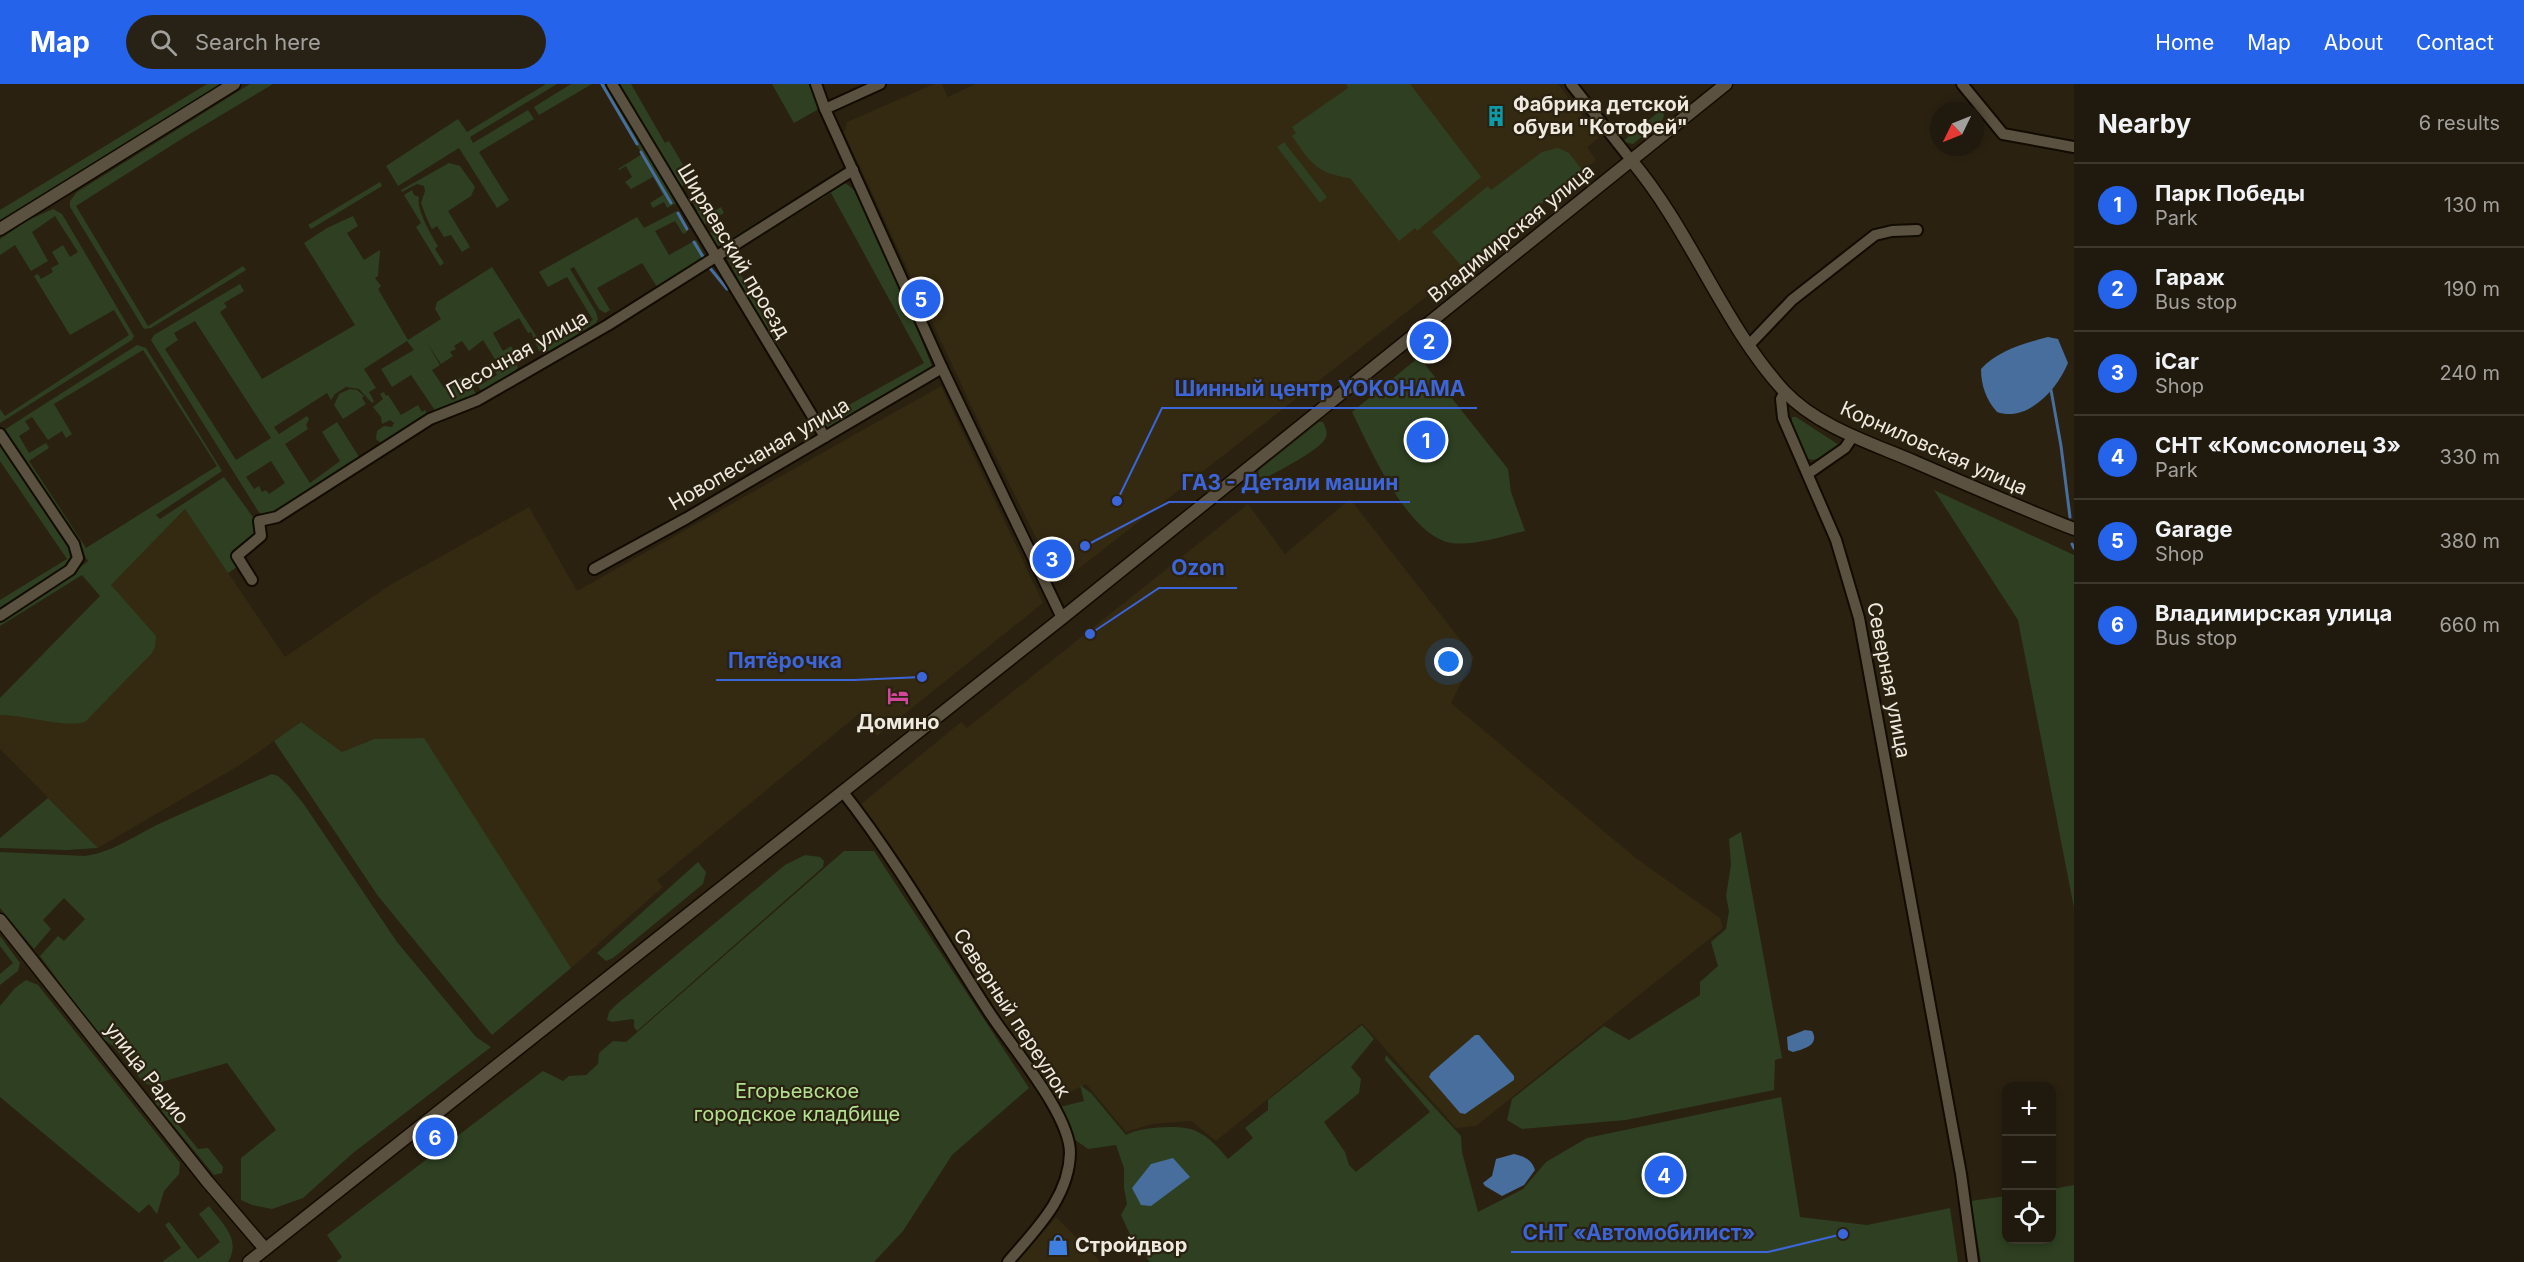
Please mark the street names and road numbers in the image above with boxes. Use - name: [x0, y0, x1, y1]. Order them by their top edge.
- street label: Владимирская улица: [1423, 159, 1599, 307]
- street label: Ширяевский проезд: [672, 160, 796, 342]
- street label: Песочная улица: [442, 305, 592, 403]
- street label: Новопесчаная улица: [664, 392, 854, 516]
- street label: Корниловская улица: [1837, 396, 2031, 500]
- street label: Северная улица: [1862, 600, 1916, 760]
- street label: Северный переулок: [948, 924, 1076, 1102]
- street label: улица Радио: [100, 1017, 194, 1129]

